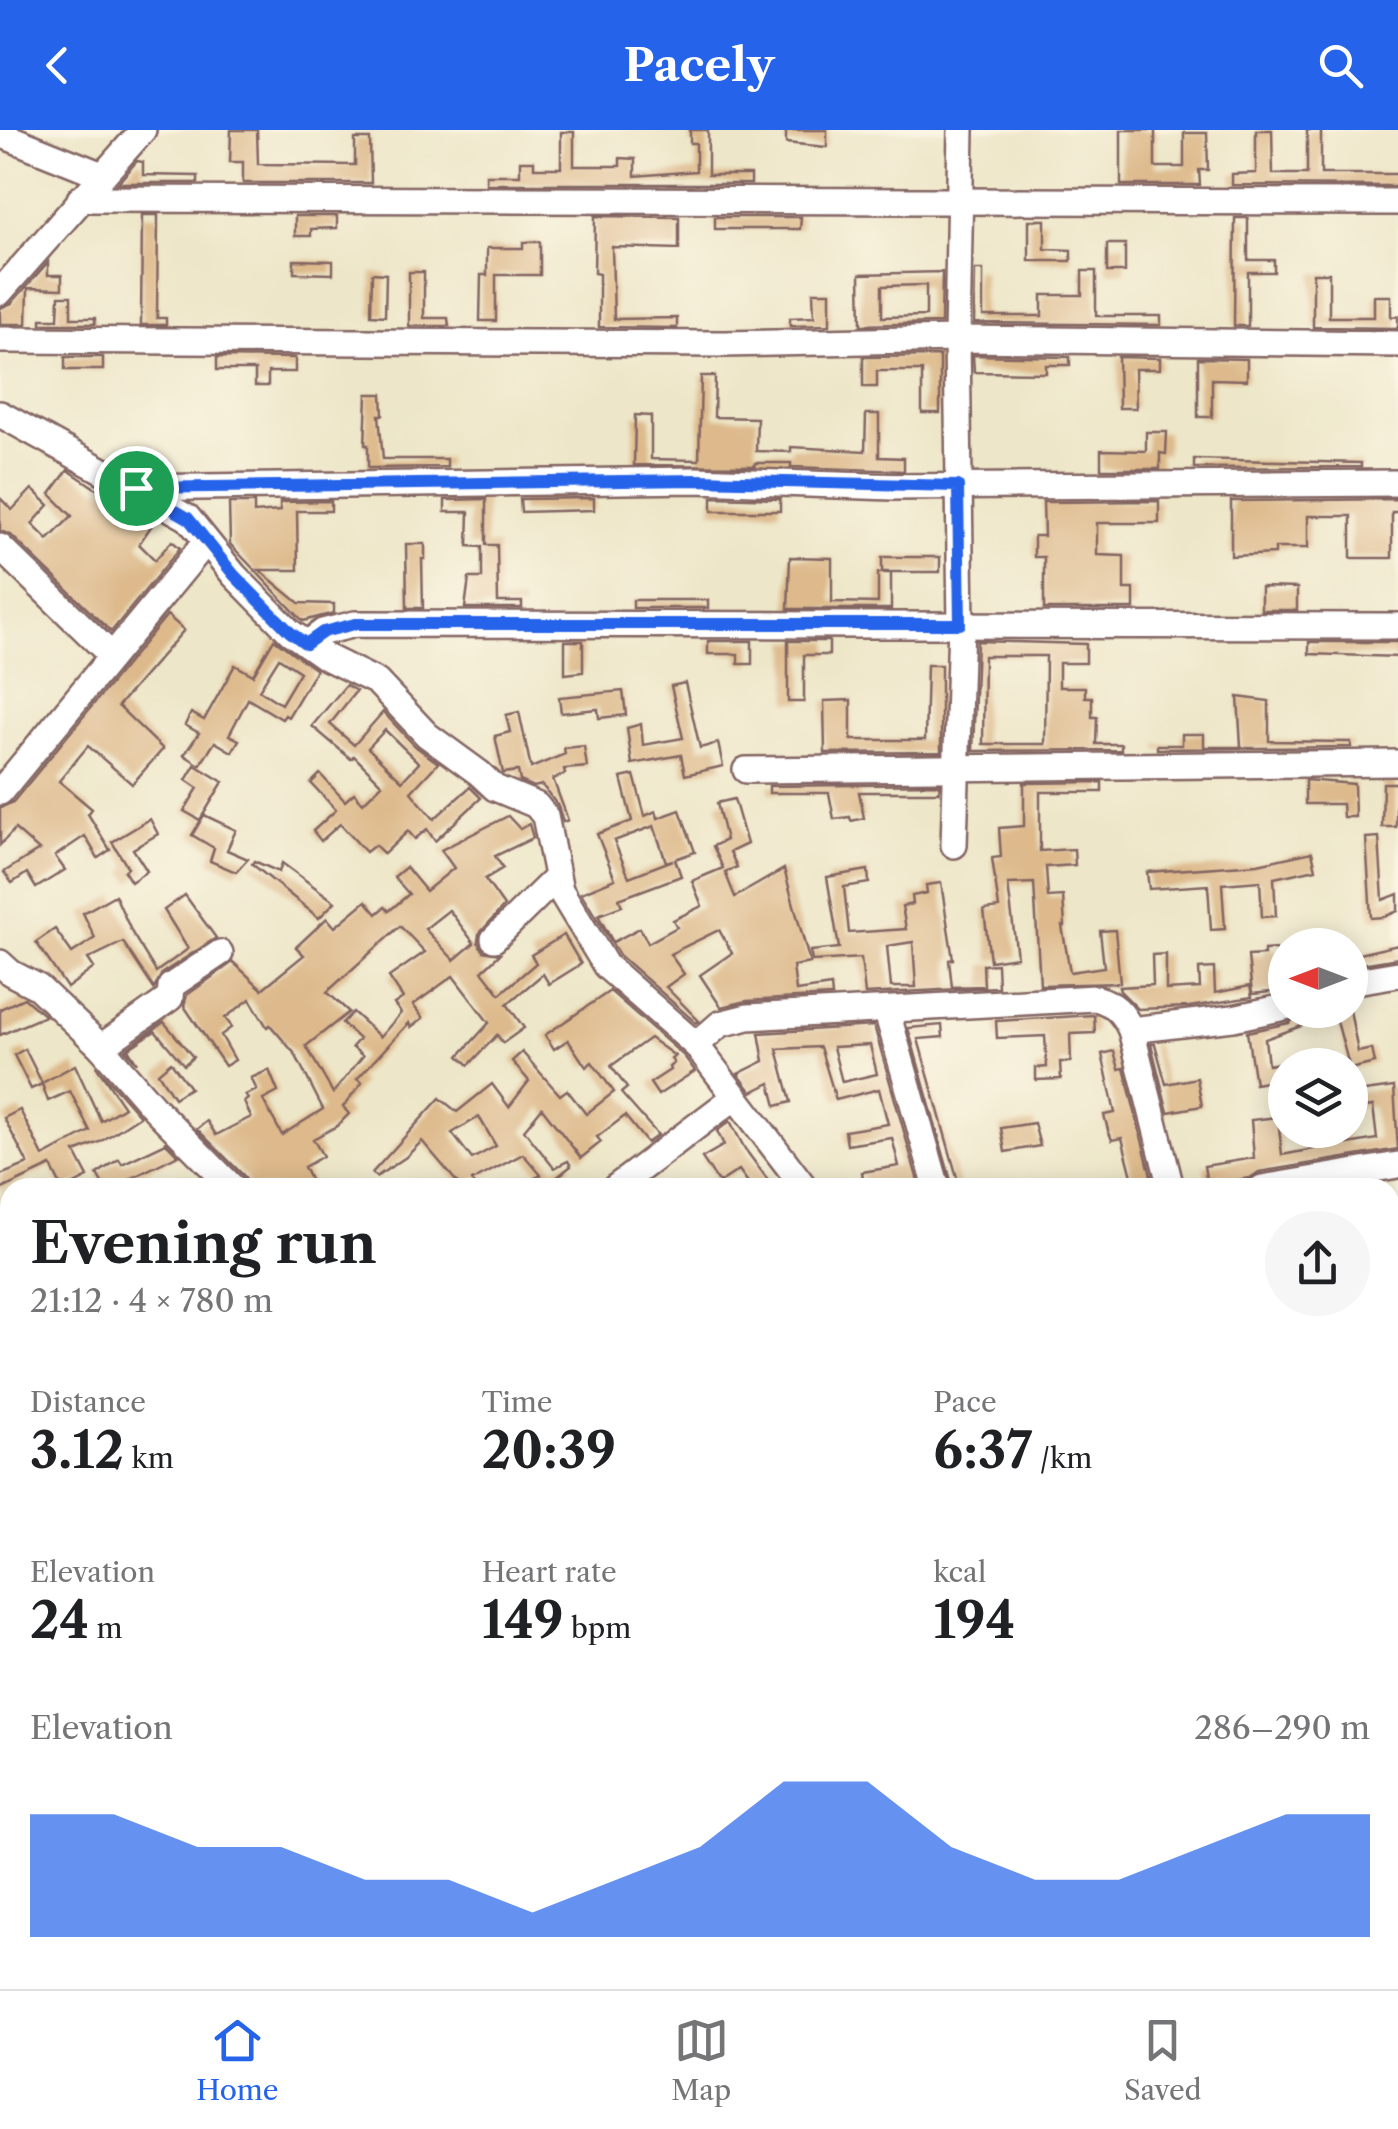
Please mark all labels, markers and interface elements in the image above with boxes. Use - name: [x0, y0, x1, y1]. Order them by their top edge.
- text: Pacely: [624, 37, 774, 93]
- icon: back: [30, 38, 85, 93]
- icon: search: [1313, 38, 1368, 93]
- pin: [94, 446, 179, 531]
- icon: arrive: [109, 461, 164, 516]
- north arrow: [1268, 928, 1368, 1028]
- map controls: [1268, 928, 1368, 1148]
- button: layers: [1268, 1048, 1368, 1148]
- text: Evening run: [30, 1210, 377, 1277]
- button: share: [1265, 1211, 1370, 1316]
- text: 21:12 · 4 × 780 m: [30, 1281, 273, 1320]
- text: Distance: [30, 1385, 146, 1419]
- text: Time: [482, 1385, 552, 1419]
- text: Pace: [933, 1385, 997, 1419]
- text: 3.12: [30, 1419, 124, 1481]
- text: 20:39: [482, 1419, 616, 1481]
- text: 6:37: [933, 1419, 1032, 1481]
- text: km: [124, 1441, 174, 1475]
- text: /km: [1032, 1441, 1092, 1475]
- text: Elevation: [30, 1555, 155, 1589]
- text: Heart rate: [482, 1555, 617, 1589]
- text: kcal: [933, 1555, 986, 1589]
- text: 24: [30, 1589, 89, 1651]
- text: 149: [482, 1589, 564, 1651]
- text: 194: [933, 1589, 1015, 1651]
- text: m: [89, 1611, 123, 1645]
- text: bpm: [564, 1611, 631, 1645]
- text: Elevation: [30, 1708, 173, 1747]
- text: 286–290 m: [1194, 1708, 1370, 1747]
- tab: Home: [196, 2013, 279, 2107]
- tab: Map: [671, 2013, 731, 2107]
- tab: Saved: [1124, 2013, 1202, 2107]

